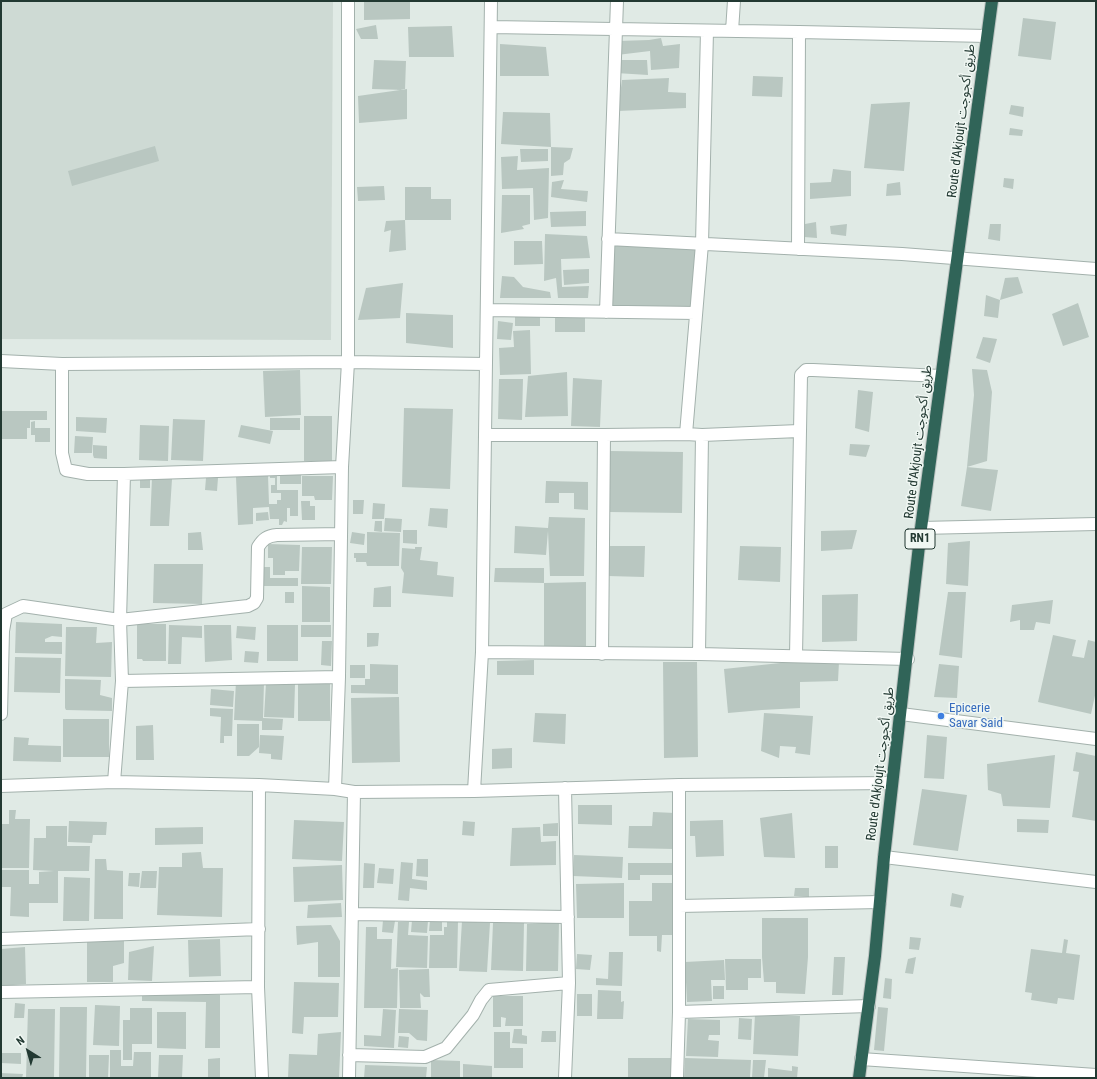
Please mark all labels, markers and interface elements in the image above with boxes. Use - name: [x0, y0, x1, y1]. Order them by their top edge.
- street label: Route d'Akjoujt طريق أكجوجت: [945, 43, 979, 199]
- street label: Route d'Akjoujt طريق أكجوجت: [902, 364, 936, 520]
- road number: RN1: [905, 529, 935, 549]
- street label: Route d'Akjoujt طريق أكجوجت: [864, 686, 898, 842]
- place label: Epicerie Savar Said: [949, 701, 1003, 732]
- marker: Epicerie Savar Said: [936, 711, 946, 721]
- north arrow: [8, 1031, 48, 1071]
- text: N: [14, 1034, 27, 1048]

